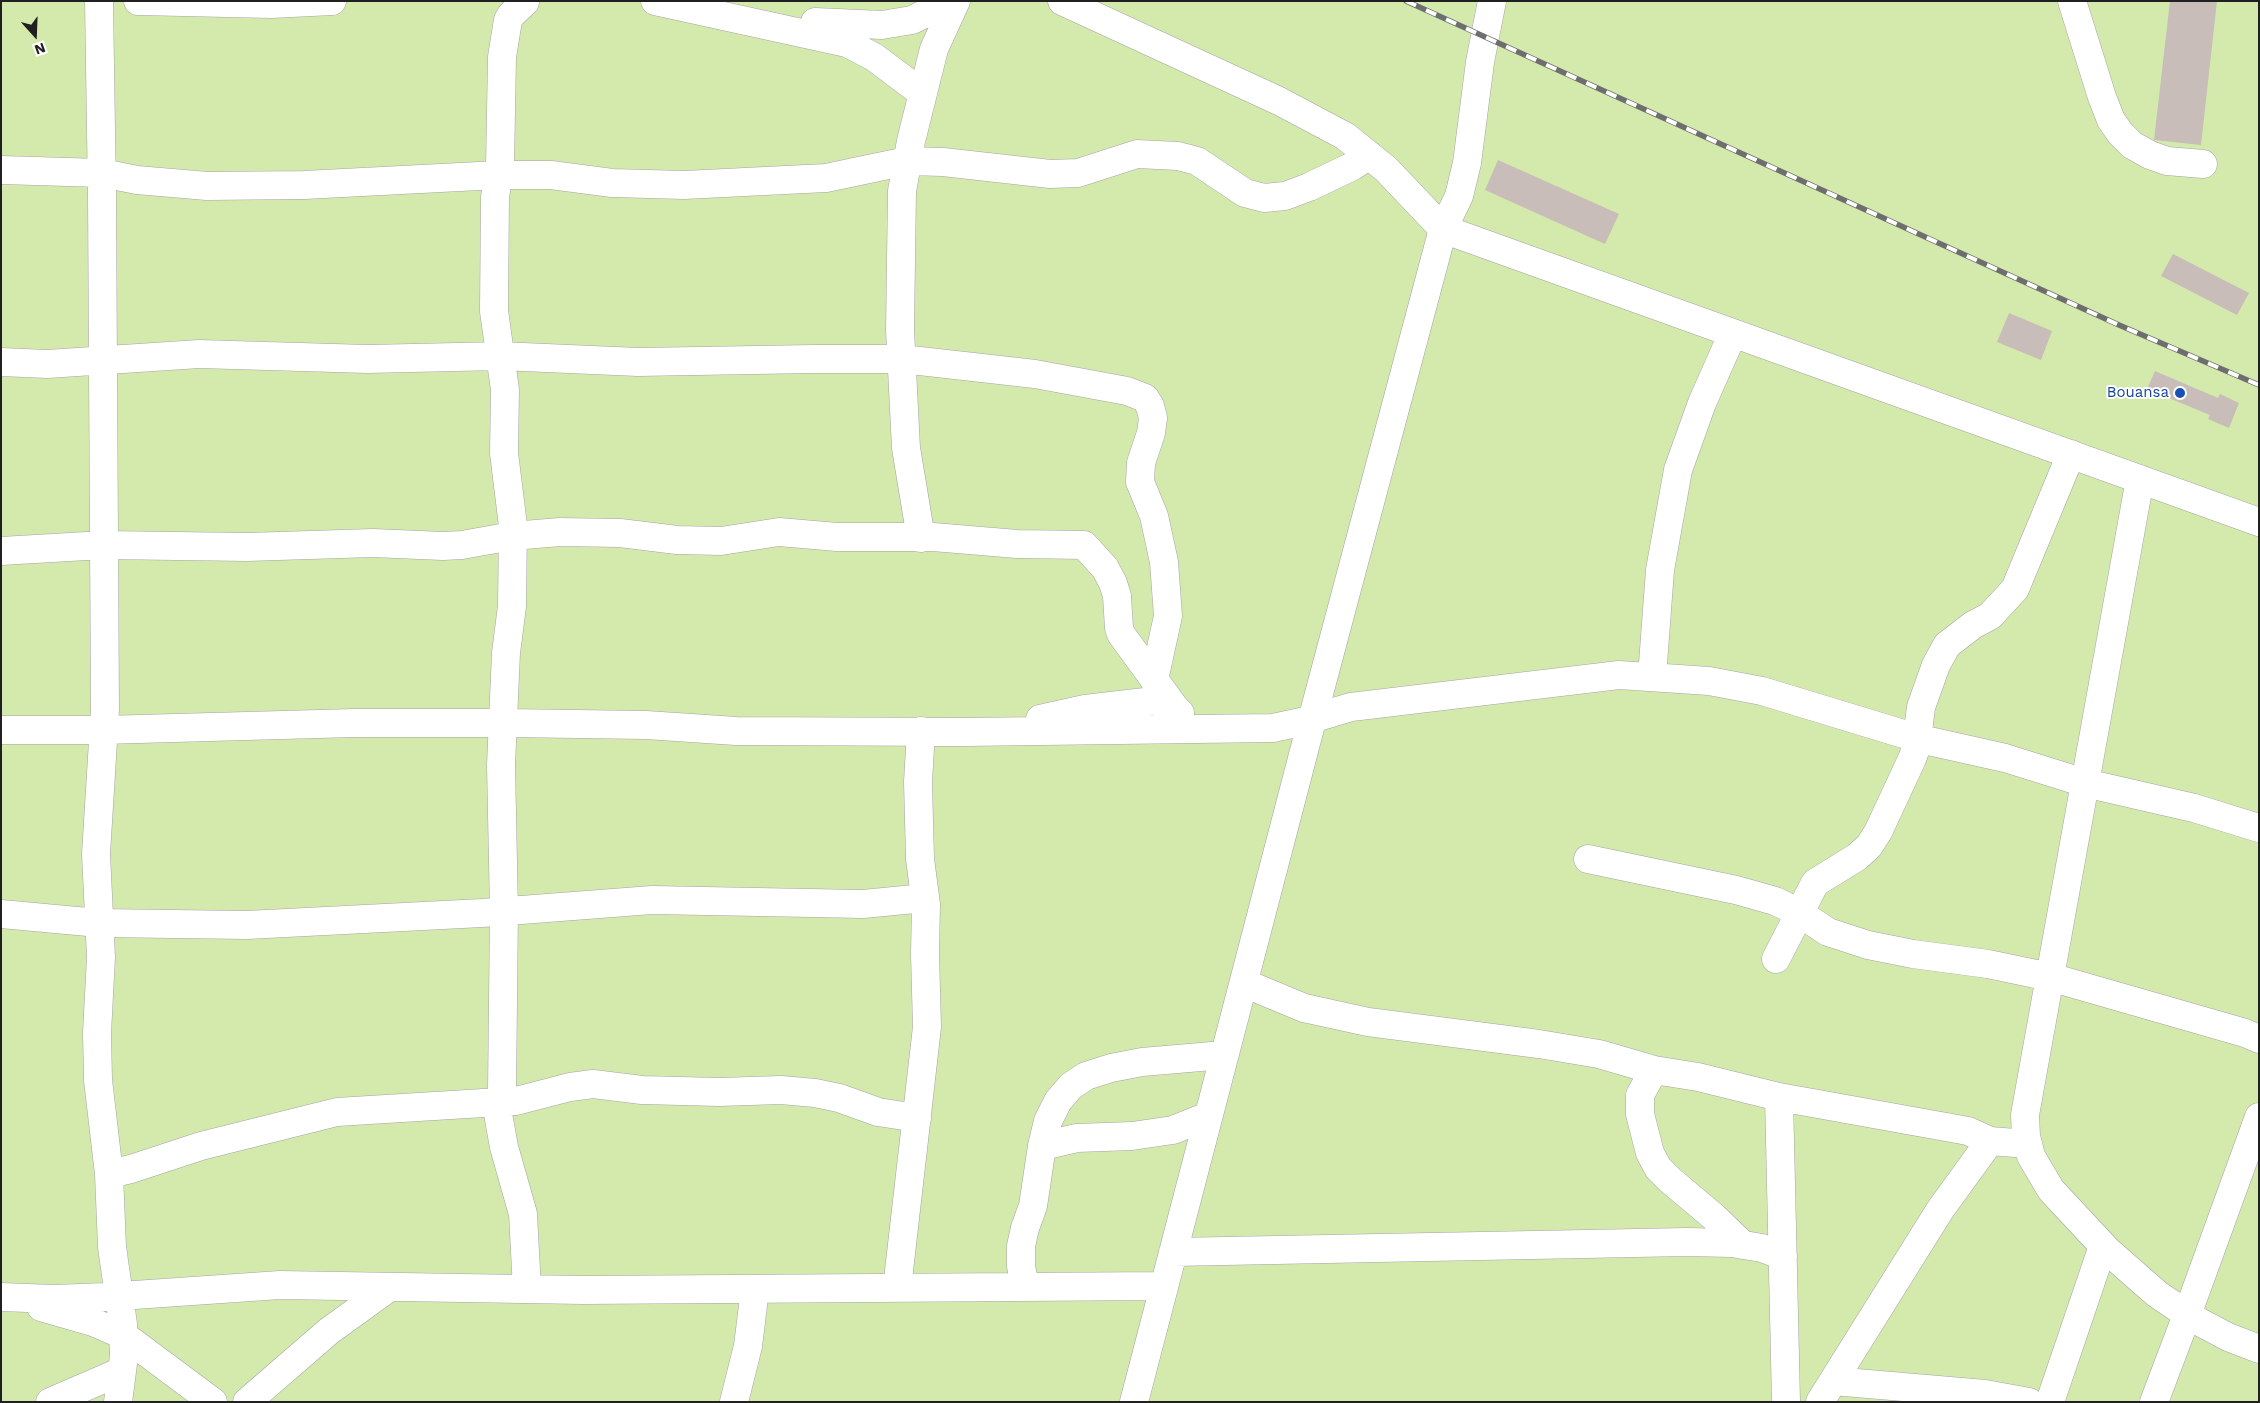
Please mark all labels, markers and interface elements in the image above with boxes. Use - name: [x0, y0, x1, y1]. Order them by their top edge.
- north arrow: [10, 10, 60, 60]
- text: N: [33, 40, 48, 58]
- place label: Bouansa: [2107, 384, 2169, 402]
- marker: Bouansa: [2173, 386, 2187, 400]

